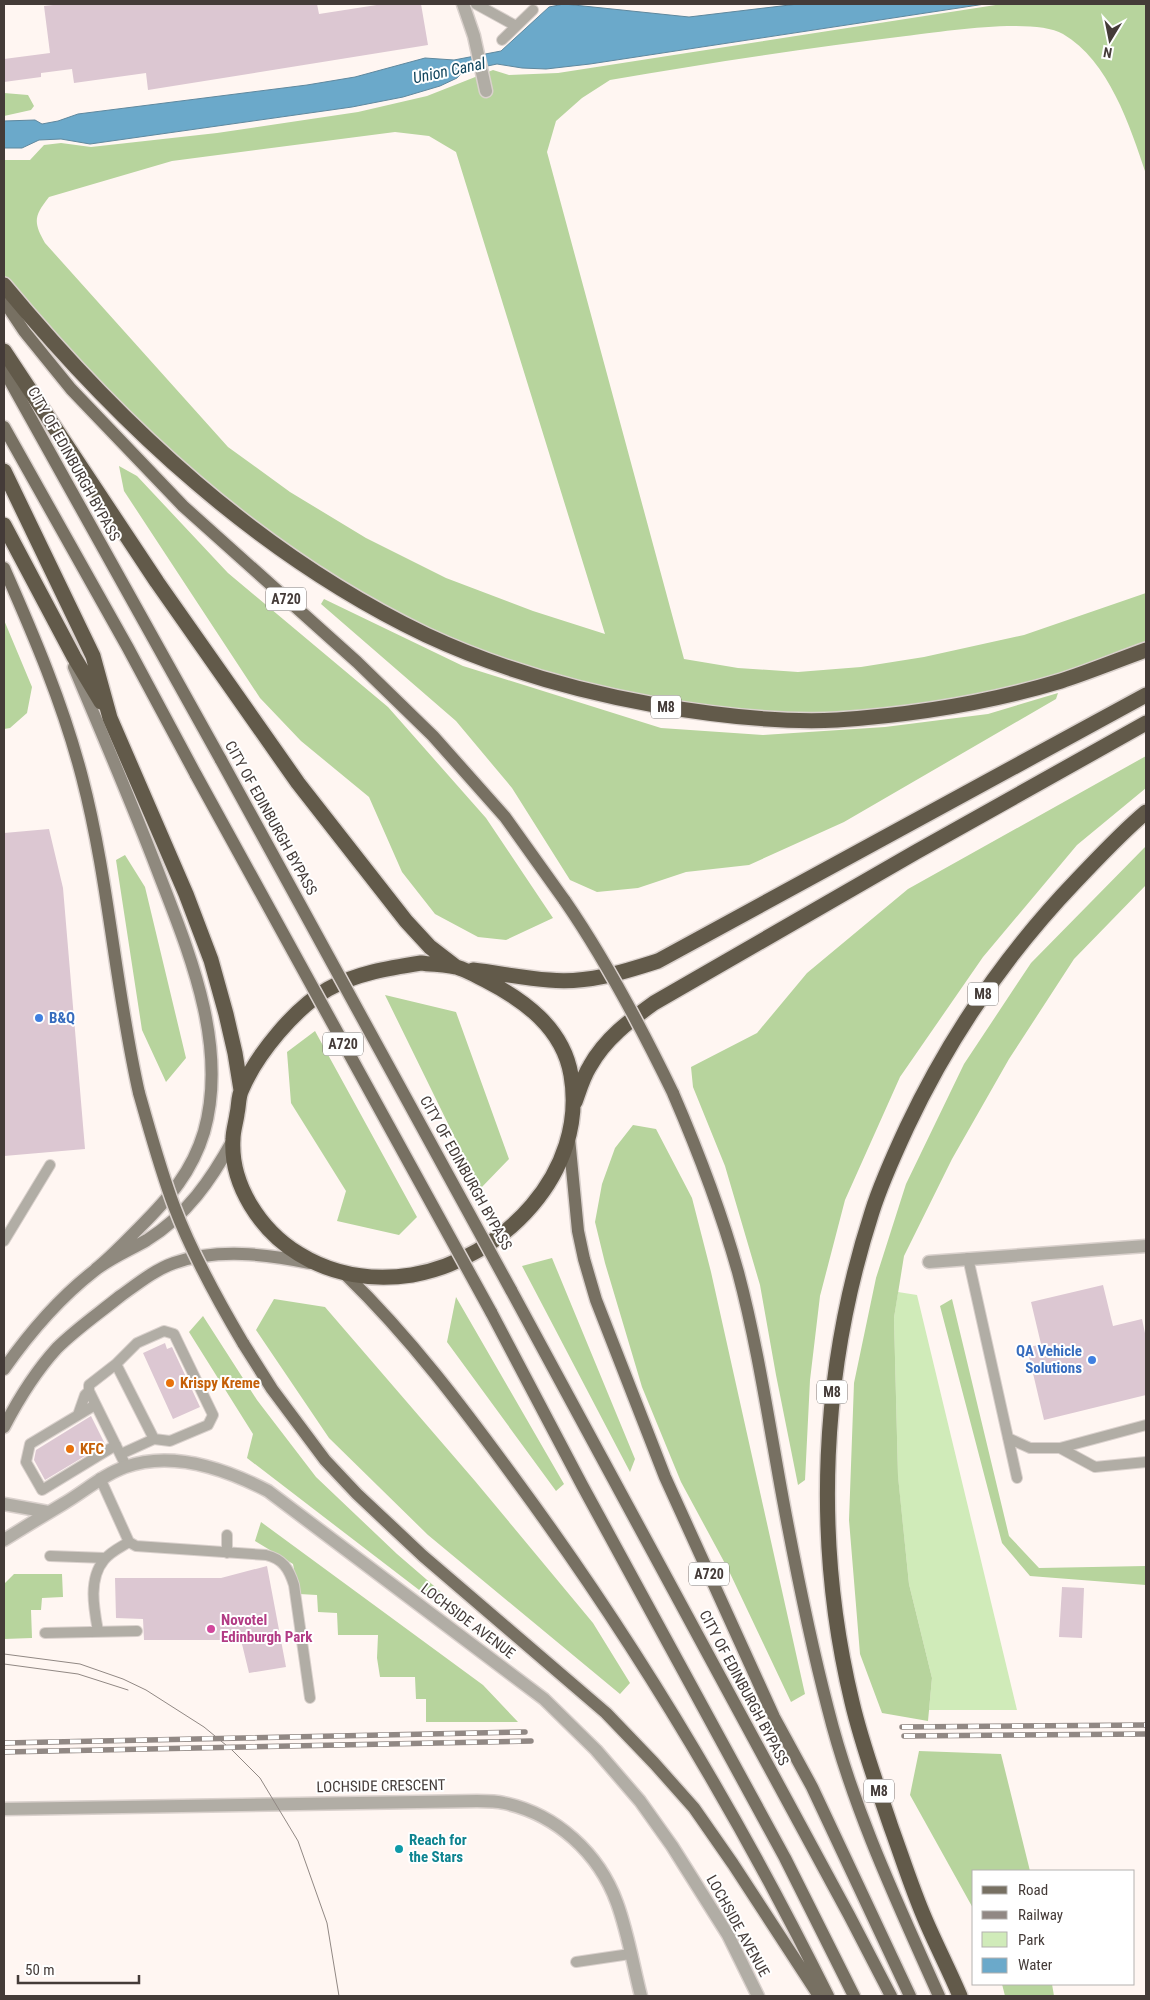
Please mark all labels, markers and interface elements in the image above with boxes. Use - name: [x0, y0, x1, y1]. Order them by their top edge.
- north arrow: [1085, 15, 1135, 65]
- text: N: [1102, 44, 1113, 61]
- water label: Union Canal: [411, 53, 487, 87]
- street label: CITY OF EDINBURGH BYPASS: [24, 384, 124, 544]
- road number: A720: [266, 588, 306, 610]
- road number: M8: [651, 696, 681, 719]
- street label: CITY OF EDINBURGH BYPASS: [221, 738, 321, 898]
- road number: M8: [968, 982, 998, 1006]
- place label: B&Q: [49, 1009, 75, 1027]
- marker: B&Q: [33, 1012, 45, 1024]
- road number: A720: [323, 1032, 363, 1056]
- street label: CITY OF EDINBURGH BYPASS: [416, 1093, 516, 1253]
- place label: QA Vehicle Solutions: [1016, 1342, 1082, 1377]
- marker: QA Vehicle Solutions: [1086, 1354, 1098, 1366]
- place label: Krispy Kreme: [180, 1374, 260, 1392]
- marker: Krispy Kreme: [164, 1377, 176, 1389]
- road number: M8: [817, 1380, 847, 1404]
- place label: KFC: [80, 1440, 104, 1458]
- marker: KFC: [64, 1443, 76, 1455]
- road number: A720: [689, 1562, 729, 1586]
- street label: LOCHSIDE AVENUE: [417, 1580, 519, 1662]
- street label: CITY OF EDINBURGH BYPASS: [695, 1607, 793, 1769]
- place label: Novotel Edinburgh Park: [221, 1611, 313, 1646]
- marker: Novotel Edinburgh Park: [205, 1623, 217, 1635]
- street label: LOCHSIDE CRESCENT: [316, 1776, 446, 1796]
- road number: M8: [864, 1780, 894, 1802]
- place label: Reach for the Stars: [409, 1831, 467, 1866]
- marker: Reach for the Stars: [393, 1843, 405, 1855]
- legend: [972, 1870, 1135, 1985]
- street label: LOCHSIDE AVENUE: [703, 1872, 773, 1980]
- text: Road: [1018, 1881, 1048, 1899]
- text: Railway: [1018, 1906, 1063, 1924]
- text: Park: [1018, 1931, 1045, 1949]
- scale bar: [18, 1952, 139, 1984]
- text: Water: [1018, 1956, 1053, 1974]
- text: 50 m: [25, 1961, 55, 1979]

